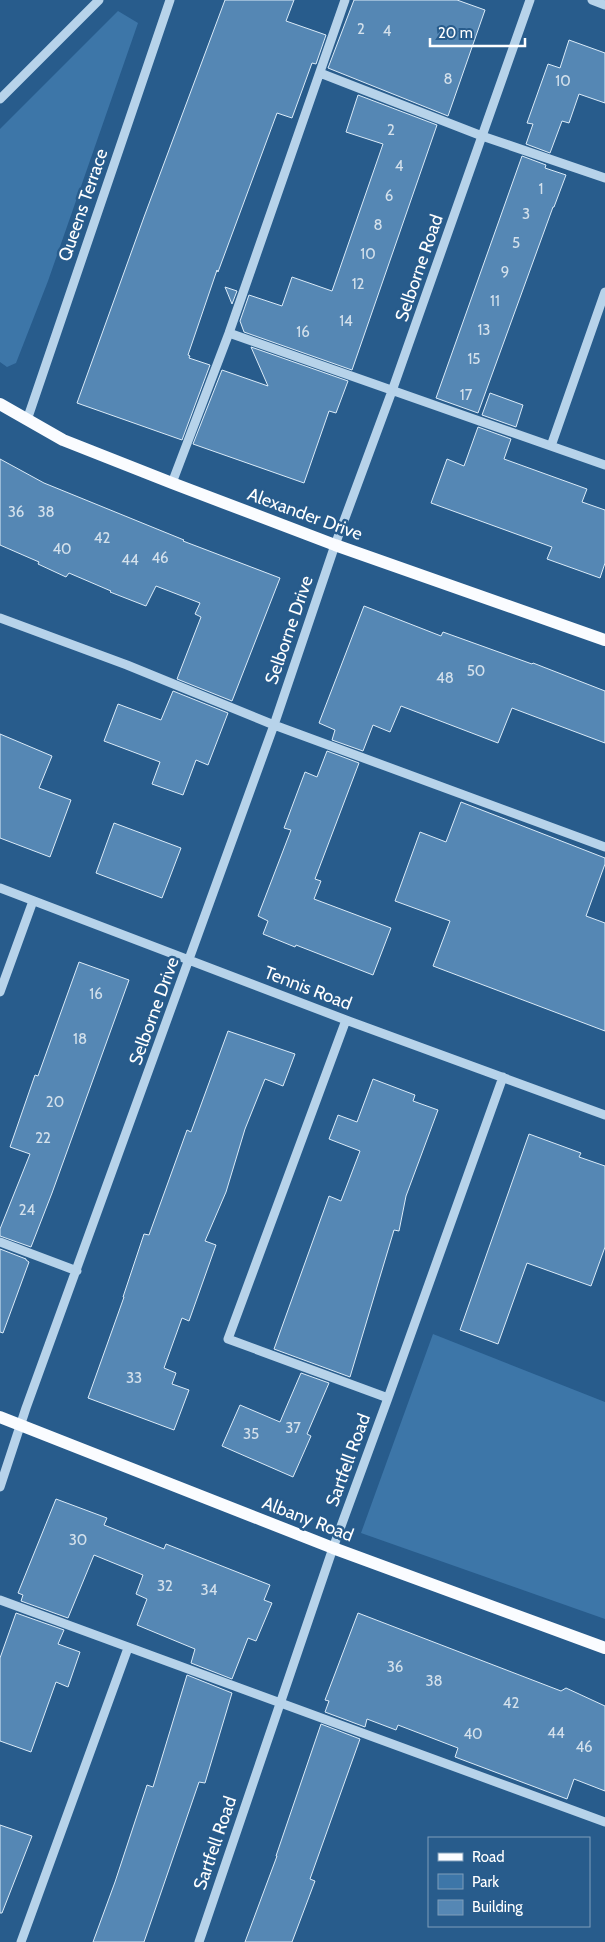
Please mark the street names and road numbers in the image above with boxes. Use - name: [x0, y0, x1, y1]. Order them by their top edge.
- street label: Queens Terrace: [53, 146, 113, 264]
- street label: Selborne Road: [390, 211, 448, 325]
- street label: Alexander Drive: [245, 483, 365, 545]
- street label: Selborne Drive: [260, 573, 318, 687]
- street label: Selborne Drive: [124, 954, 184, 1068]
- street label: Tennis Road: [261, 961, 355, 1015]
- street label: Sartfell Road: [321, 1410, 375, 1510]
- street label: Albany Road: [259, 1492, 357, 1546]
- street label: Sartfell Road: [189, 1793, 241, 1893]

